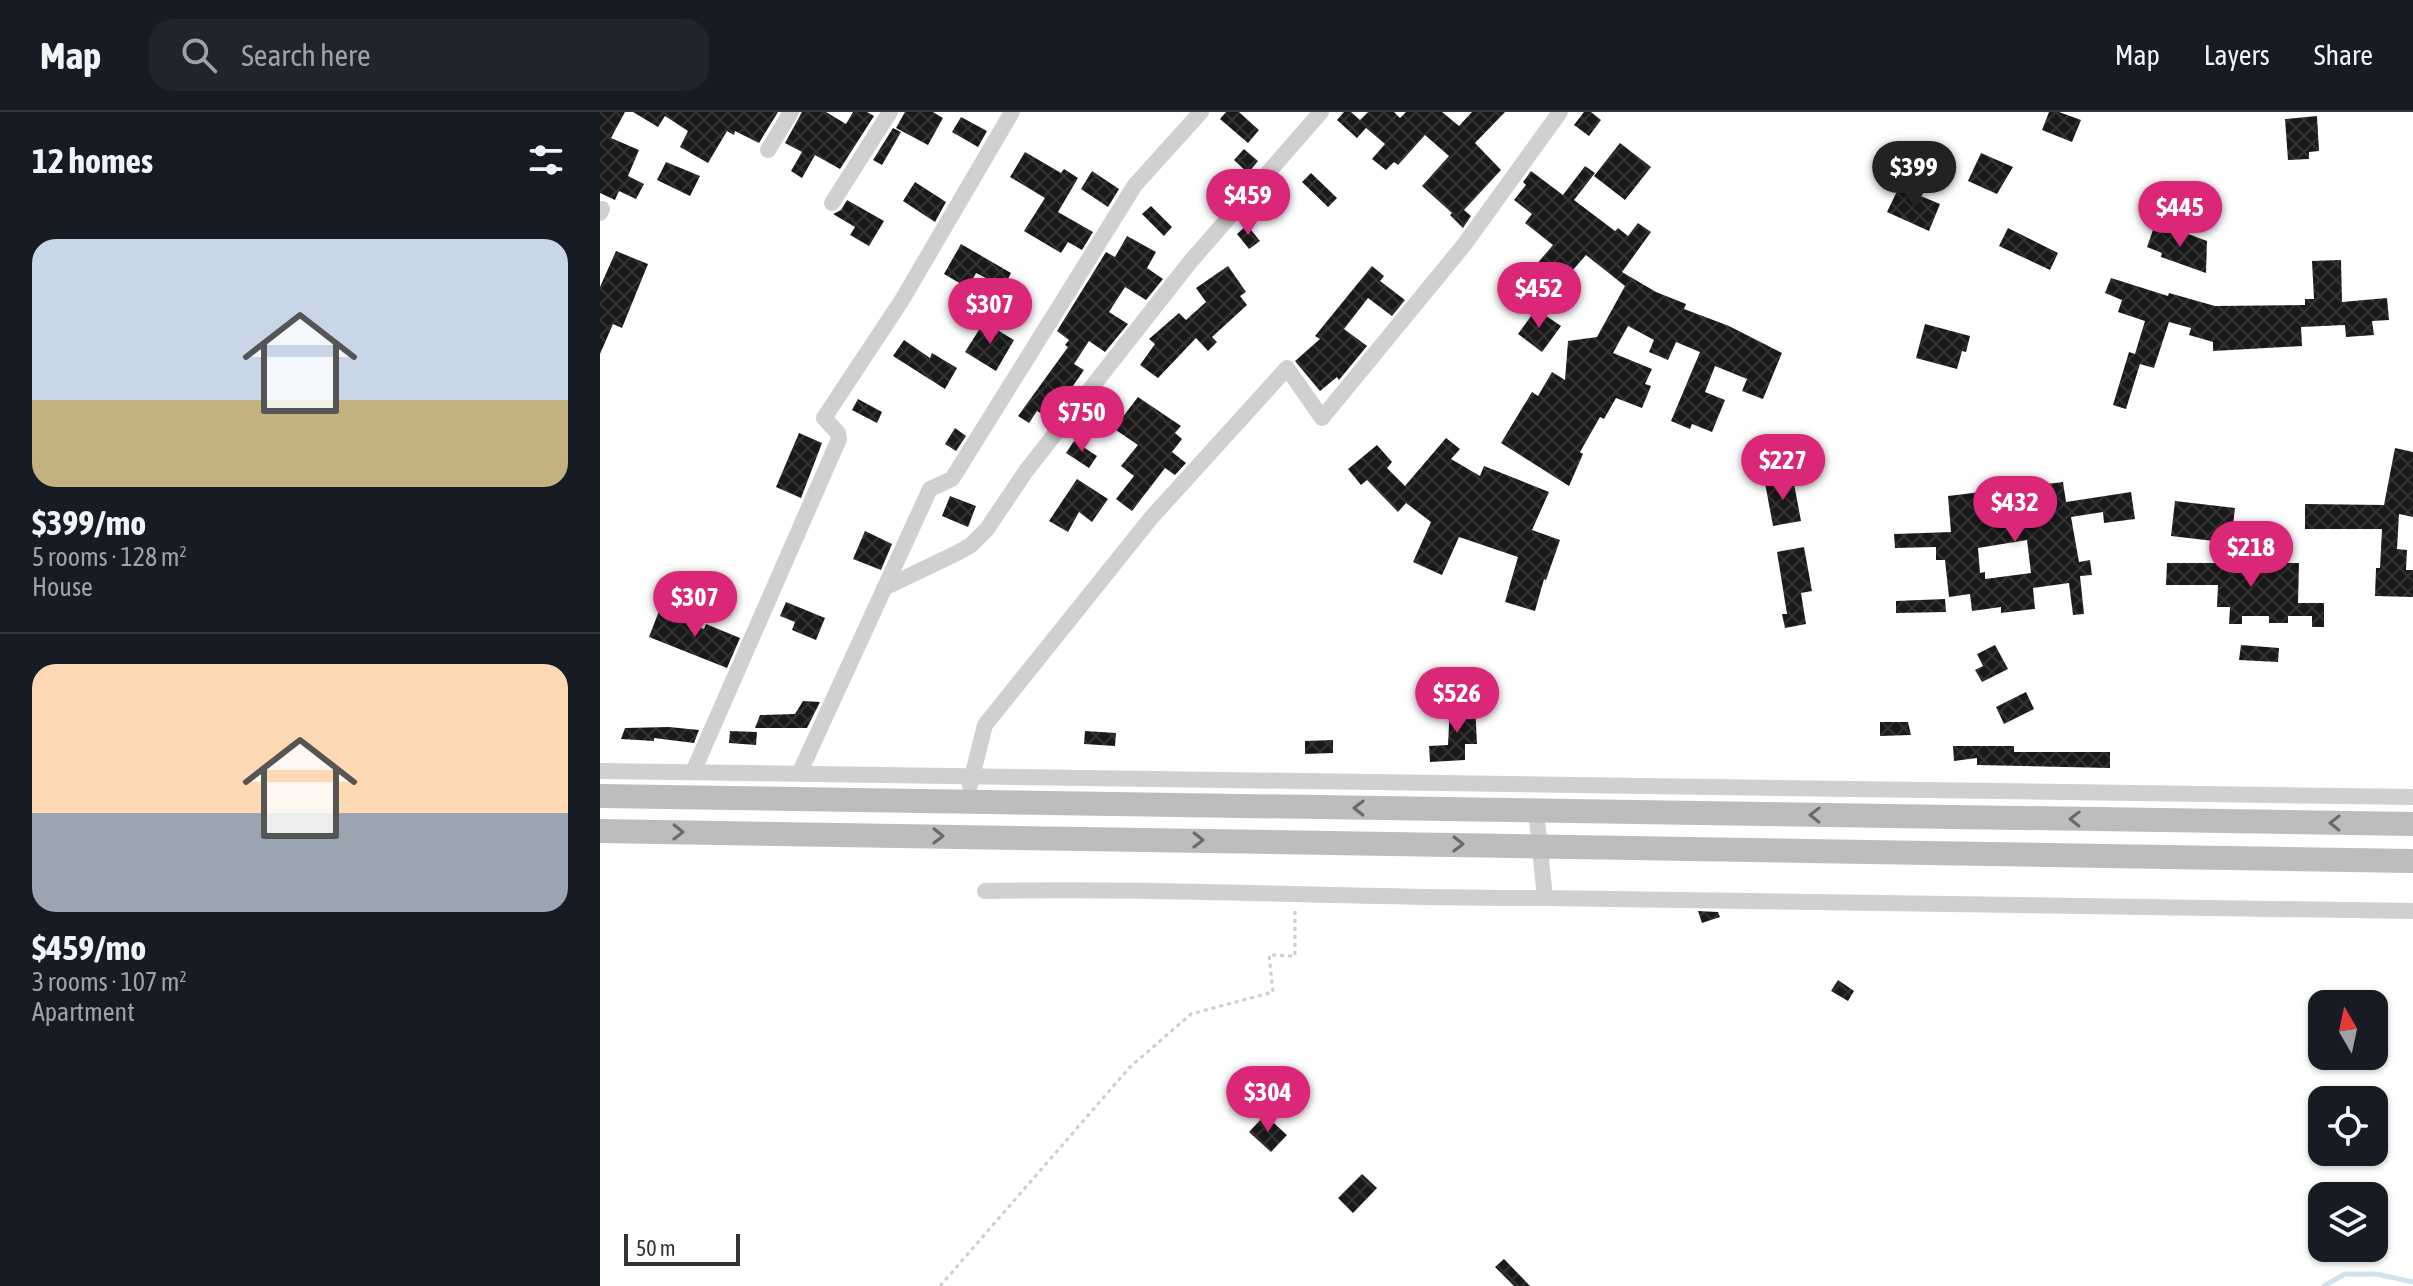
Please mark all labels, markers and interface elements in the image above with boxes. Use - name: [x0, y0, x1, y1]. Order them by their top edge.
- search box: [149, 19, 709, 91]
- icon: search: [177, 33, 221, 77]
- text: Map: [40, 34, 101, 77]
- text: Search here: [241, 38, 371, 72]
- text: Map: [2115, 39, 2160, 71]
- text: Layers: [2204, 39, 2270, 71]
- text: Share: [2314, 39, 2373, 71]
- icon: filters: [524, 138, 568, 182]
- text: 12 homes: [32, 141, 153, 180]
- pin: $399: [1867, 141, 1961, 209]
- text: $399: [1890, 152, 1938, 182]
- pin: $459: [1201, 169, 1295, 237]
- text: $459: [1224, 180, 1272, 210]
- pin: $445: [2133, 181, 2227, 249]
- text: $445: [2156, 192, 2204, 222]
- pin: $452: [1492, 262, 1586, 330]
- text: $452: [1515, 273, 1563, 303]
- pin: $307: [943, 278, 1037, 346]
- text: $307: [966, 289, 1014, 319]
- icon: home: [228, 291, 372, 435]
- pin: $750: [1035, 386, 1129, 454]
- text: $750: [1058, 397, 1106, 427]
- pin: $227: [1736, 434, 1830, 502]
- text: $227: [1759, 445, 1807, 475]
- pin: $432: [1968, 476, 2062, 544]
- text: $432: [1991, 487, 2039, 517]
- text: $399/mo: [32, 503, 146, 542]
- pin: $218: [2204, 521, 2298, 589]
- text: $218: [2227, 532, 2275, 562]
- text: 5 rooms · 128 m²: [32, 542, 187, 572]
- pin: $307: [648, 571, 742, 639]
- text: House: [32, 572, 93, 602]
- text: $307: [671, 582, 719, 612]
- pin: $526: [1410, 667, 1504, 735]
- text: $526: [1433, 678, 1481, 708]
- icon: home: [228, 716, 372, 860]
- one-way arrow: [1352, 799, 1365, 817]
- one-way arrow: [1808, 806, 1821, 824]
- one-way arrow: [2068, 810, 2081, 828]
- one-way arrow: [2328, 814, 2341, 832]
- one-way arrow: [672, 823, 685, 841]
- one-way arrow: [932, 827, 945, 845]
- one-way arrow: [1192, 832, 1205, 849]
- one-way arrow: [1452, 836, 1465, 853]
- text: $459/mo: [32, 928, 146, 967]
- text: 3 rooms · 107 m²: [32, 967, 187, 997]
- north arrow: [2308, 990, 2388, 1070]
- map controls: [2308, 990, 2388, 1262]
- text: Apartment: [32, 997, 135, 1027]
- pin: $304: [1221, 1066, 1315, 1134]
- text: $304: [1244, 1077, 1292, 1107]
- button: locate: [2308, 1086, 2388, 1166]
- button: layers: [2308, 1182, 2388, 1262]
- scale bar: [624, 1230, 740, 1266]
- text: 50 m: [636, 1235, 676, 1261]

